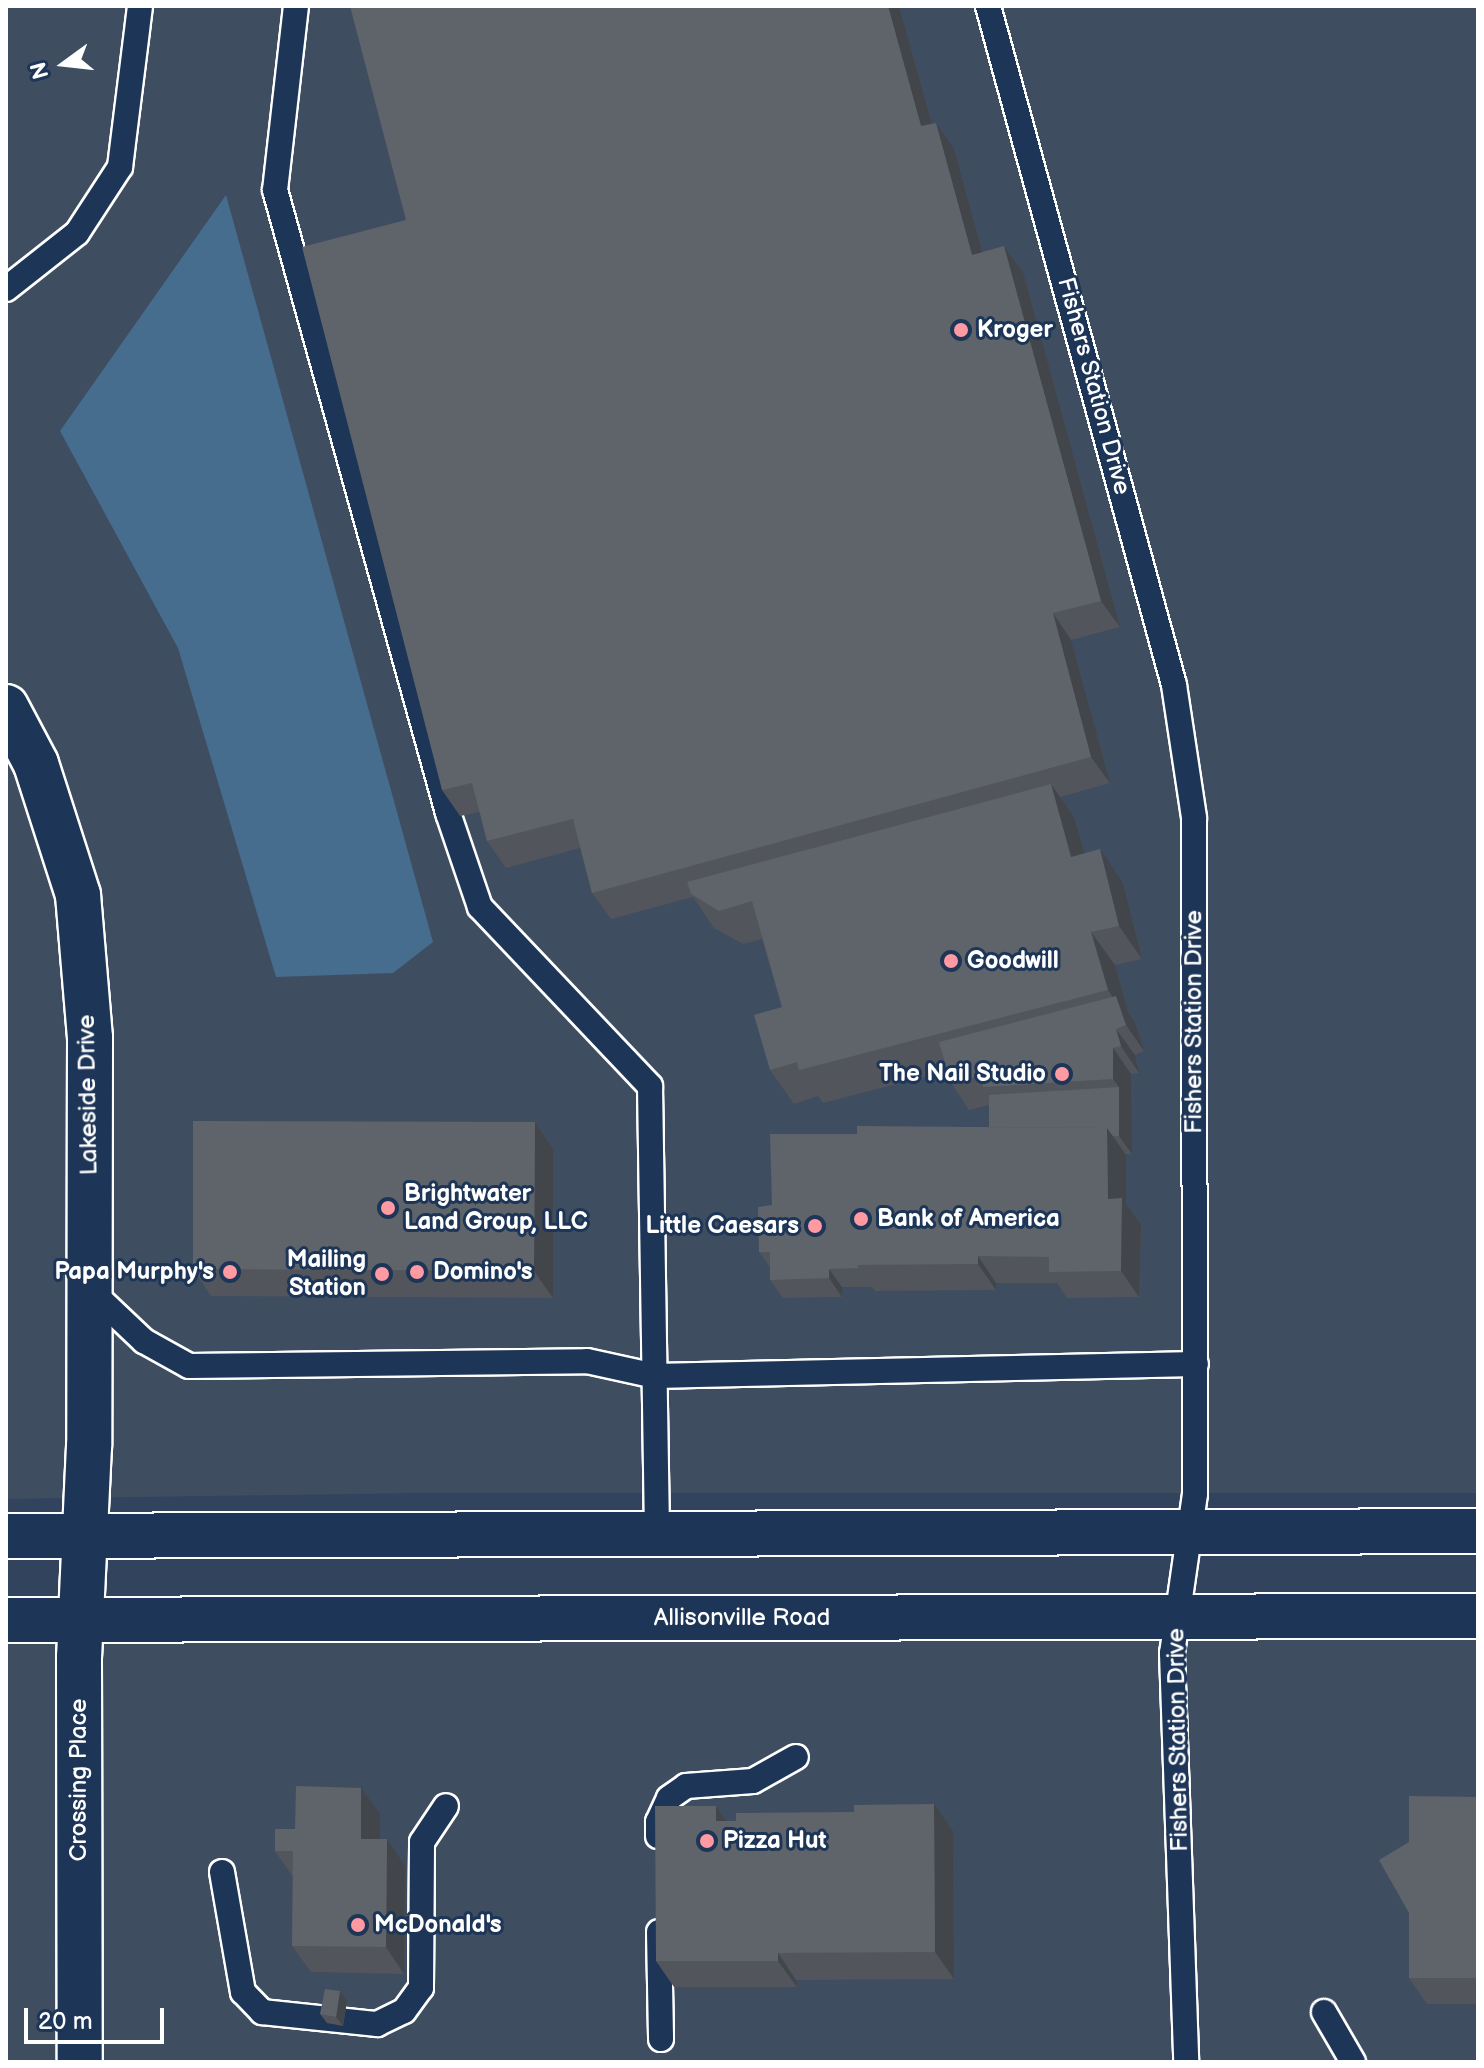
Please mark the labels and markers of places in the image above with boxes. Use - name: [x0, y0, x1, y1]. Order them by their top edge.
- place label: Kroger: [977, 316, 1053, 344]
- marker: Kroger: [952, 321, 970, 339]
- place label: Goodwill: [967, 947, 1059, 975]
- marker: Goodwill: [942, 952, 960, 970]
- place label: The Nail Studio: [879, 1060, 1046, 1088]
- marker: The Nail Studio: [1053, 1065, 1071, 1083]
- place label: Brightwater Land Group, LLC: [404, 1180, 588, 1236]
- marker: Brightwater Land Group, LLC: [379, 1199, 397, 1217]
- place label: Bank of America: [877, 1205, 1060, 1233]
- marker: Bank of America: [852, 1210, 870, 1228]
- place label: Little Caesars: [645, 1212, 799, 1240]
- marker: Little Caesars: [806, 1217, 824, 1235]
- place label: Mailing Station: [287, 1246, 366, 1302]
- place label: Papa Murphy's: [54, 1258, 214, 1286]
- place label: Domino's: [433, 1258, 533, 1286]
- marker: Papa Murphy's: [221, 1263, 239, 1281]
- marker: Domino's: [408, 1263, 426, 1281]
- marker: Mailing Station: [373, 1265, 391, 1283]
- place label: Pizza Hut: [723, 1827, 826, 1855]
- marker: Pizza Hut: [698, 1832, 716, 1850]
- place label: McDonald's: [374, 1911, 502, 1939]
- marker: McDonald's: [349, 1916, 367, 1934]

